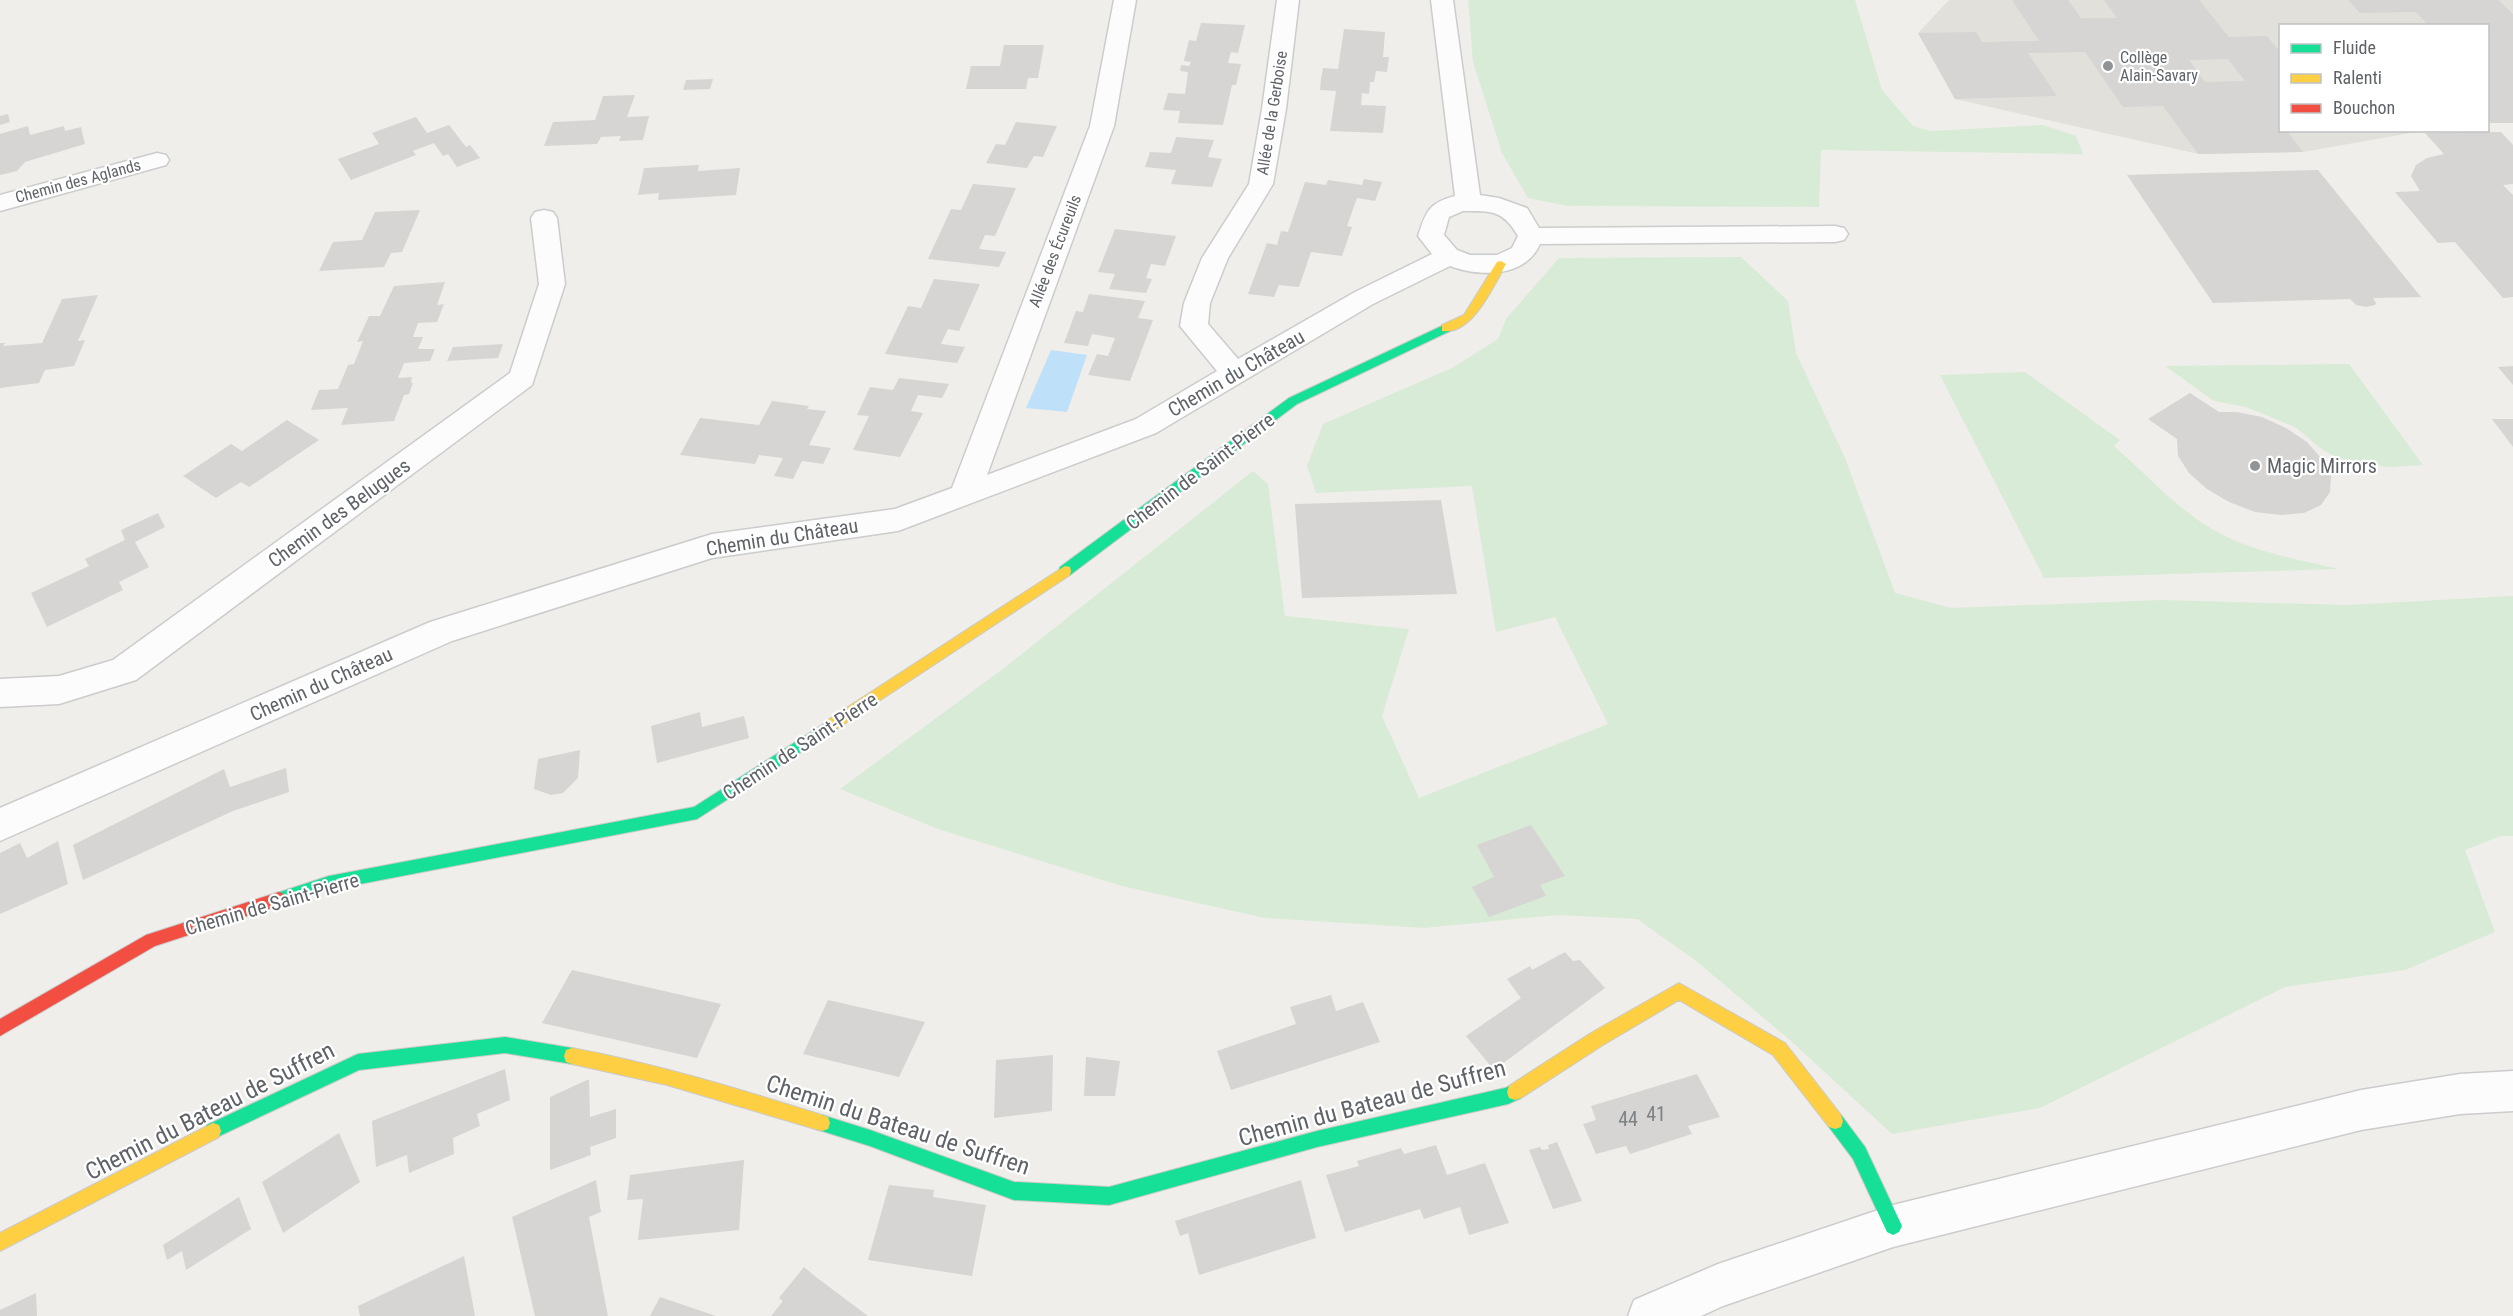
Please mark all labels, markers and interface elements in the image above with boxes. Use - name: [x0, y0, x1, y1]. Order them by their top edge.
- legend: [2279, 24, 2489, 132]
- text: Fluide: [2333, 37, 2376, 58]
- place label: Collège Alain-Savary: [2120, 48, 2198, 85]
- street label: Allée de la Gerboise: [1253, 49, 1291, 177]
- marker: Collège Alain-Savary: [2101, 59, 2115, 73]
- text: Ralenti: [2333, 67, 2382, 88]
- text: Bouchon: [2333, 97, 2395, 118]
- street label: Chemin des Aglands: [13, 155, 143, 207]
- street label: Allée des Écureuils: [1025, 192, 1085, 310]
- street label: Chemin du Château: [1163, 324, 1309, 422]
- street label: Chemin de Saint-Pierre: [1121, 407, 1279, 535]
- street label: Chemin des Belugues: [263, 453, 415, 573]
- place label: Magic Mirrors: [2267, 454, 2377, 478]
- marker: Magic Mirrors: [2248, 459, 2262, 473]
- street label: Chemin du Château: [704, 513, 860, 561]
- street label: Chemin du Château: [246, 642, 396, 726]
- street label: Chemin de Saint-Pierre: [718, 687, 882, 805]
- street label: Chemin de Saint-Pierre: [182, 868, 362, 940]
- street label: Chemin du Bateau de Suffren: [81, 1036, 339, 1186]
- street label: Chemin du Bateau de Suffren: [1235, 1054, 1509, 1152]
- street label: Chemin du Bateau de Suffren: [763, 1069, 1033, 1181]
- house number: 41: [1646, 1102, 1666, 1126]
- house number: 44: [1618, 1107, 1638, 1131]

